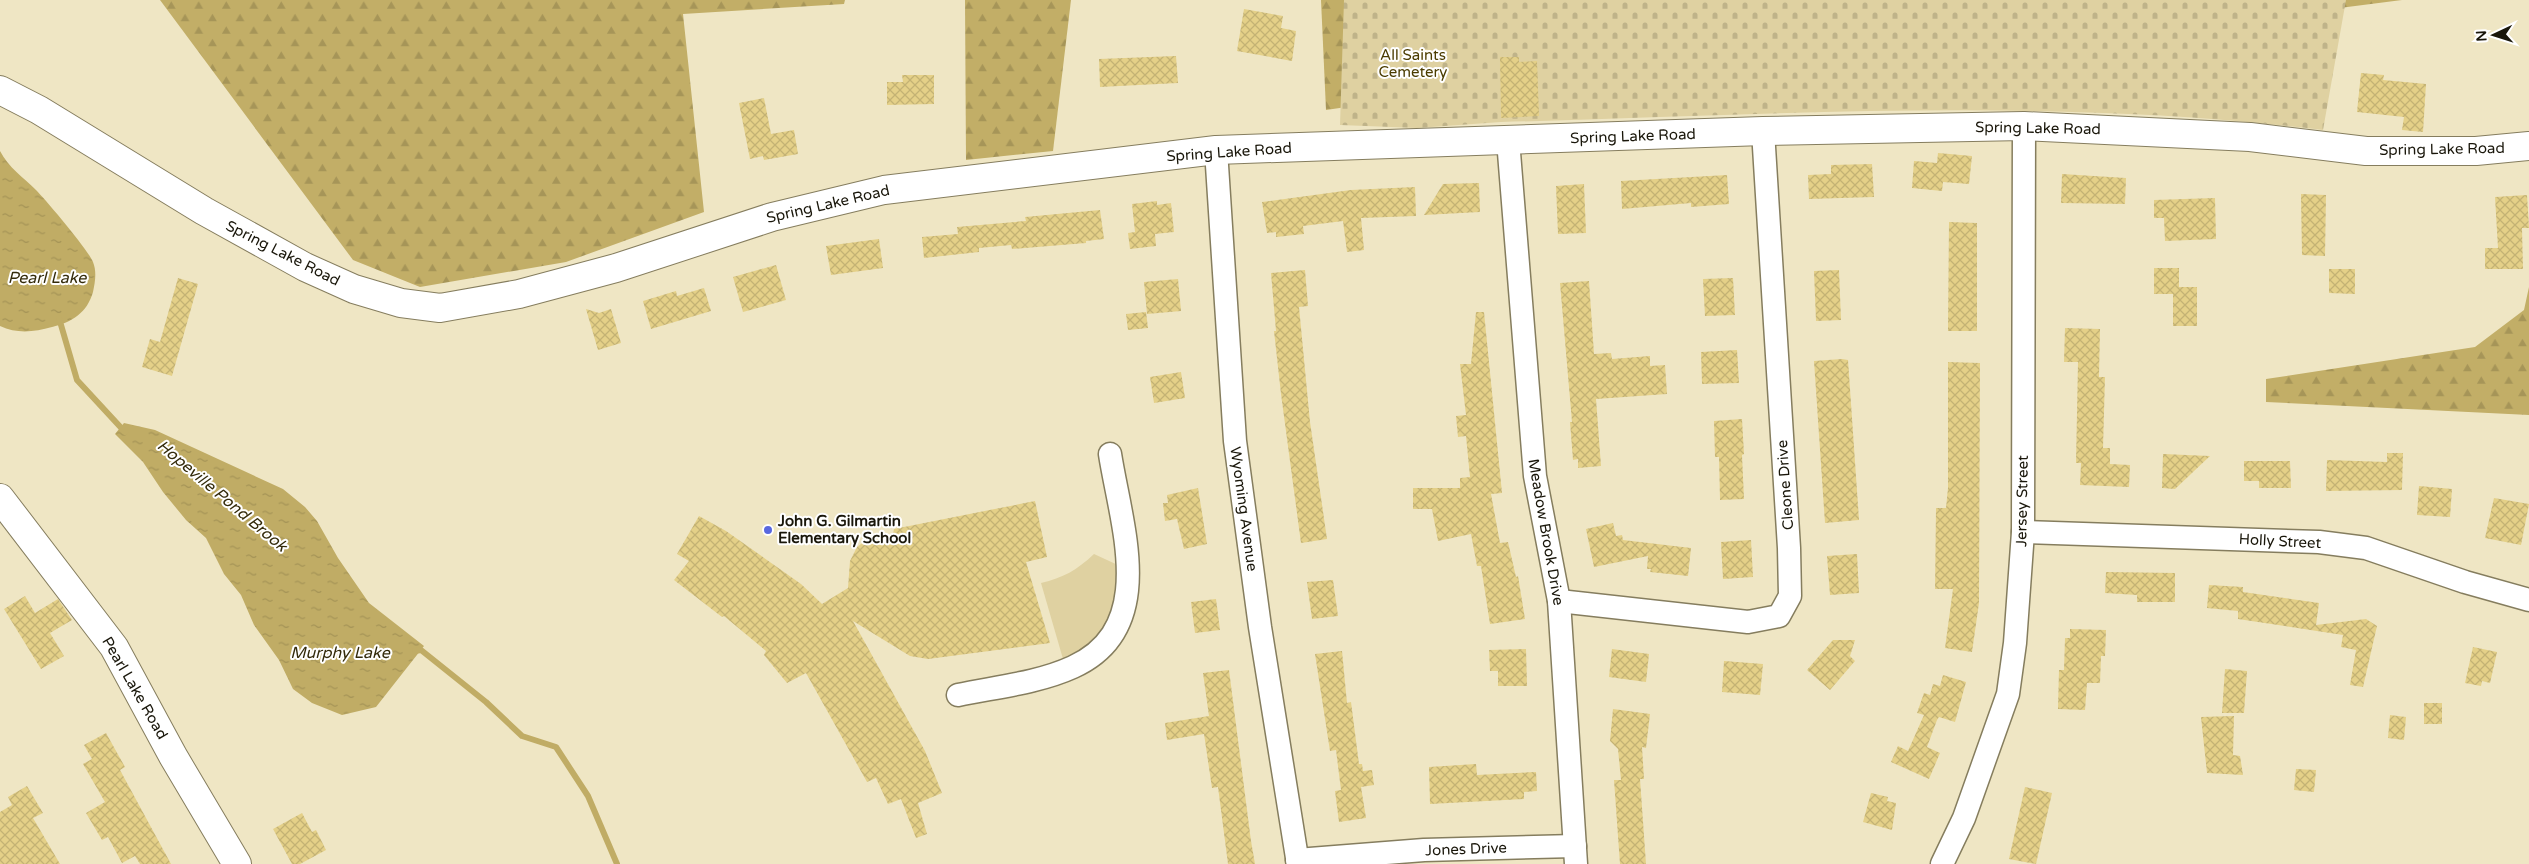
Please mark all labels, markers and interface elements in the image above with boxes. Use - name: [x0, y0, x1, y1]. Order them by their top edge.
- north arrow: [2469, 10, 2519, 60]
- text: N: [2473, 30, 2490, 42]
- park label: All Saints Cemetery: [1379, 46, 1447, 81]
- street label: Spring Lake Road: [1975, 118, 2101, 138]
- street label: Spring Lake Road: [1570, 125, 1696, 147]
- street label: Spring Lake Road: [1166, 139, 1292, 165]
- street label: Spring Lake Road: [2379, 139, 2505, 159]
- street label: Spring Lake Road: [765, 181, 891, 227]
- street label: Spring Lake Road: [223, 216, 343, 290]
- water label: Pearl Lake: [8, 268, 87, 288]
- water label: Hopeville Pond Brook: [153, 436, 292, 557]
- street label: Cleone Drive: [1773, 439, 1797, 531]
- street label: Wyoming Avenue: [1226, 445, 1262, 573]
- street label: Jersey Street: [2012, 455, 2032, 547]
- street label: Meadow Brook Drive: [1524, 457, 1568, 607]
- place label: John G. Gilmartin Elementary School: [777, 512, 911, 548]
- marker: John G. Gilmartin Elementary School: [762, 524, 774, 536]
- street label: Holly Street: [2238, 530, 2322, 552]
- street label: Pearl Lake Road: [98, 634, 172, 742]
- water label: Murphy Lake: [290, 643, 391, 663]
- street label: Jones Drive: [1425, 839, 1507, 859]

